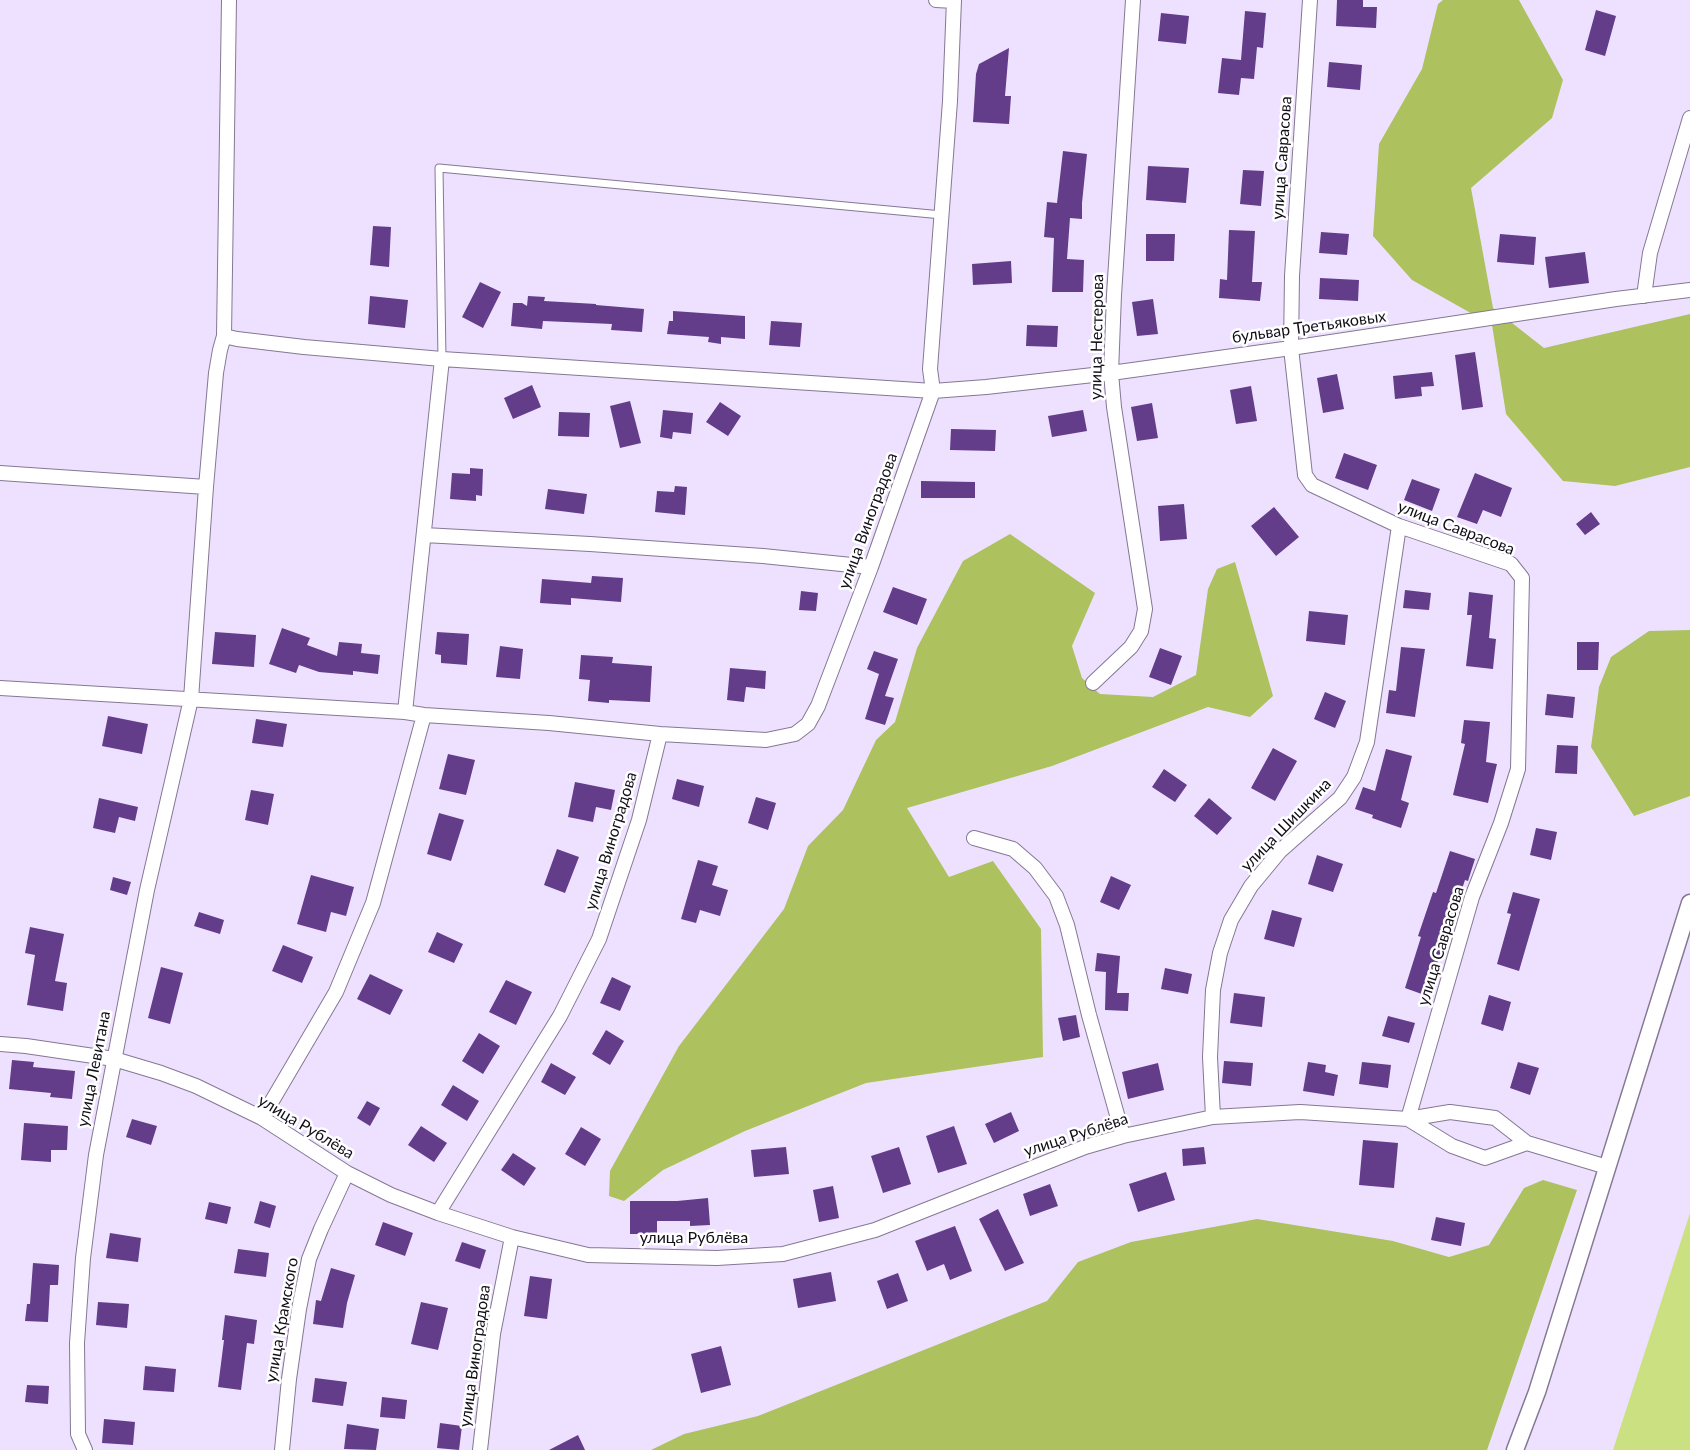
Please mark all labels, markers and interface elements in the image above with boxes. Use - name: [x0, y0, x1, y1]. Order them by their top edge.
- street label: улица Саврасова: [1268, 96, 1296, 220]
- street label: улица Нестерова: [1086, 274, 1108, 400]
- street label: бульвар Третьяковых: [1231, 307, 1387, 347]
- street label: улица Виноградова: [834, 450, 902, 592]
- street label: улица Саврасова: [1395, 497, 1517, 559]
- street label: улица Виноградова: [581, 770, 641, 912]
- street label: улица Шишкина: [1237, 775, 1335, 875]
- street label: улица Саврасова: [1414, 884, 1468, 1008]
- street label: улица Левитана: [73, 1009, 115, 1129]
- street label: улица Рублёва: [255, 1091, 357, 1163]
- street label: улица Рублёва: [1021, 1109, 1131, 1161]
- street label: улица Рублёва: [640, 1228, 748, 1248]
- street label: улица Крамского: [262, 1256, 302, 1384]
- street label: улица Виноградова: [456, 1284, 494, 1428]

